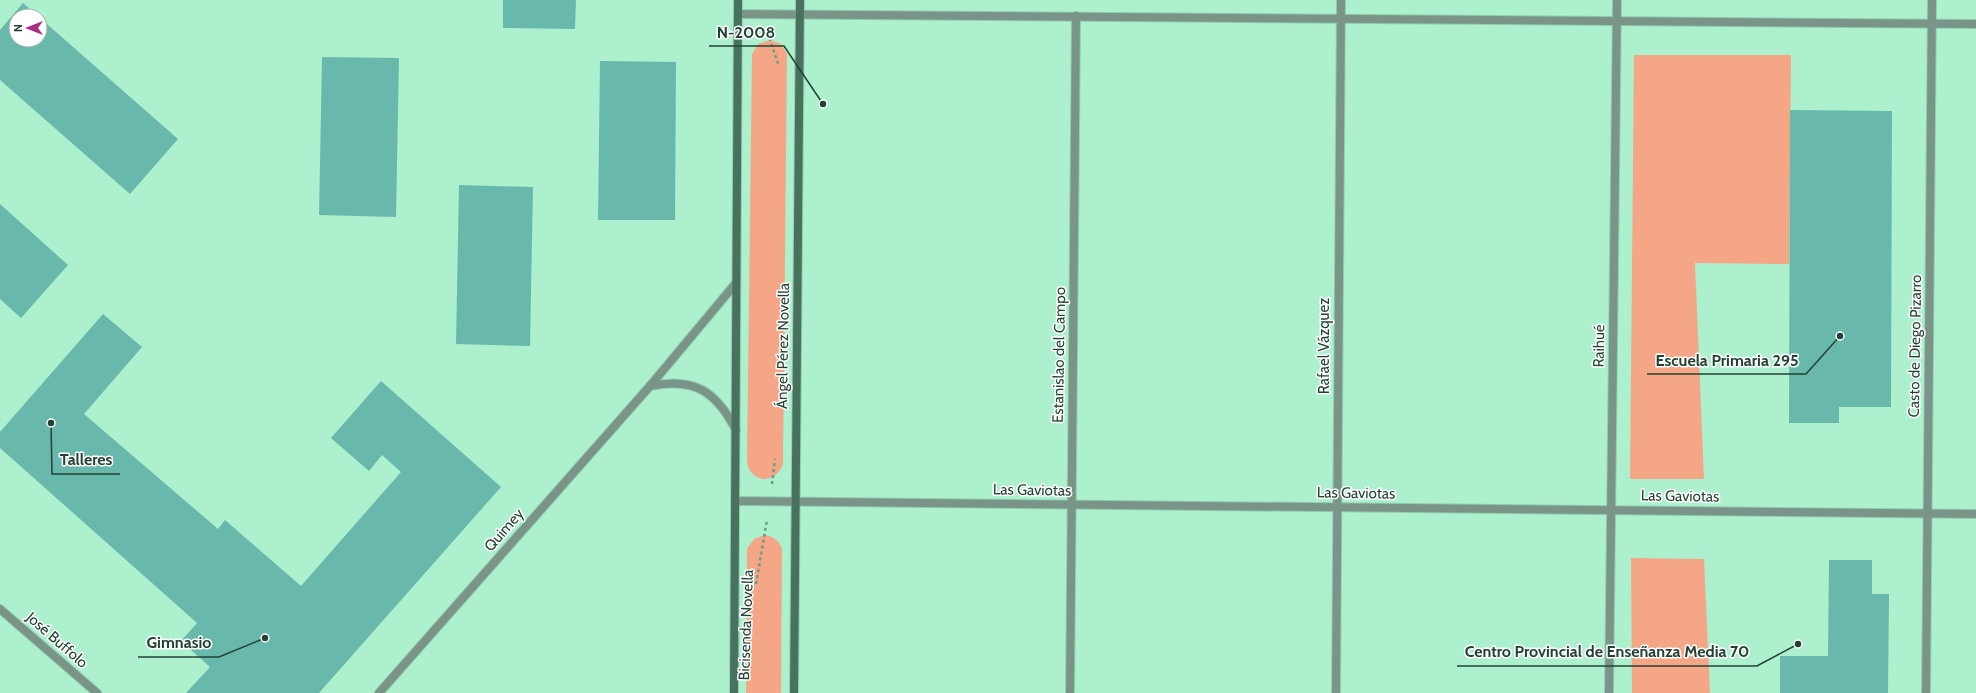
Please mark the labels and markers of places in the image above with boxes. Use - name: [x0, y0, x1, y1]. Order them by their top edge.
- callout: N-2008: [709, 18, 784, 46]
- callout: Escuela Primaria 295: [1647, 346, 1806, 374]
- callout: Talleres: [52, 446, 120, 474]
- callout: Gimnasio: [138, 629, 219, 657]
- callout: Centro Provincial de Enseñanza Media 70: [1457, 638, 1757, 666]

